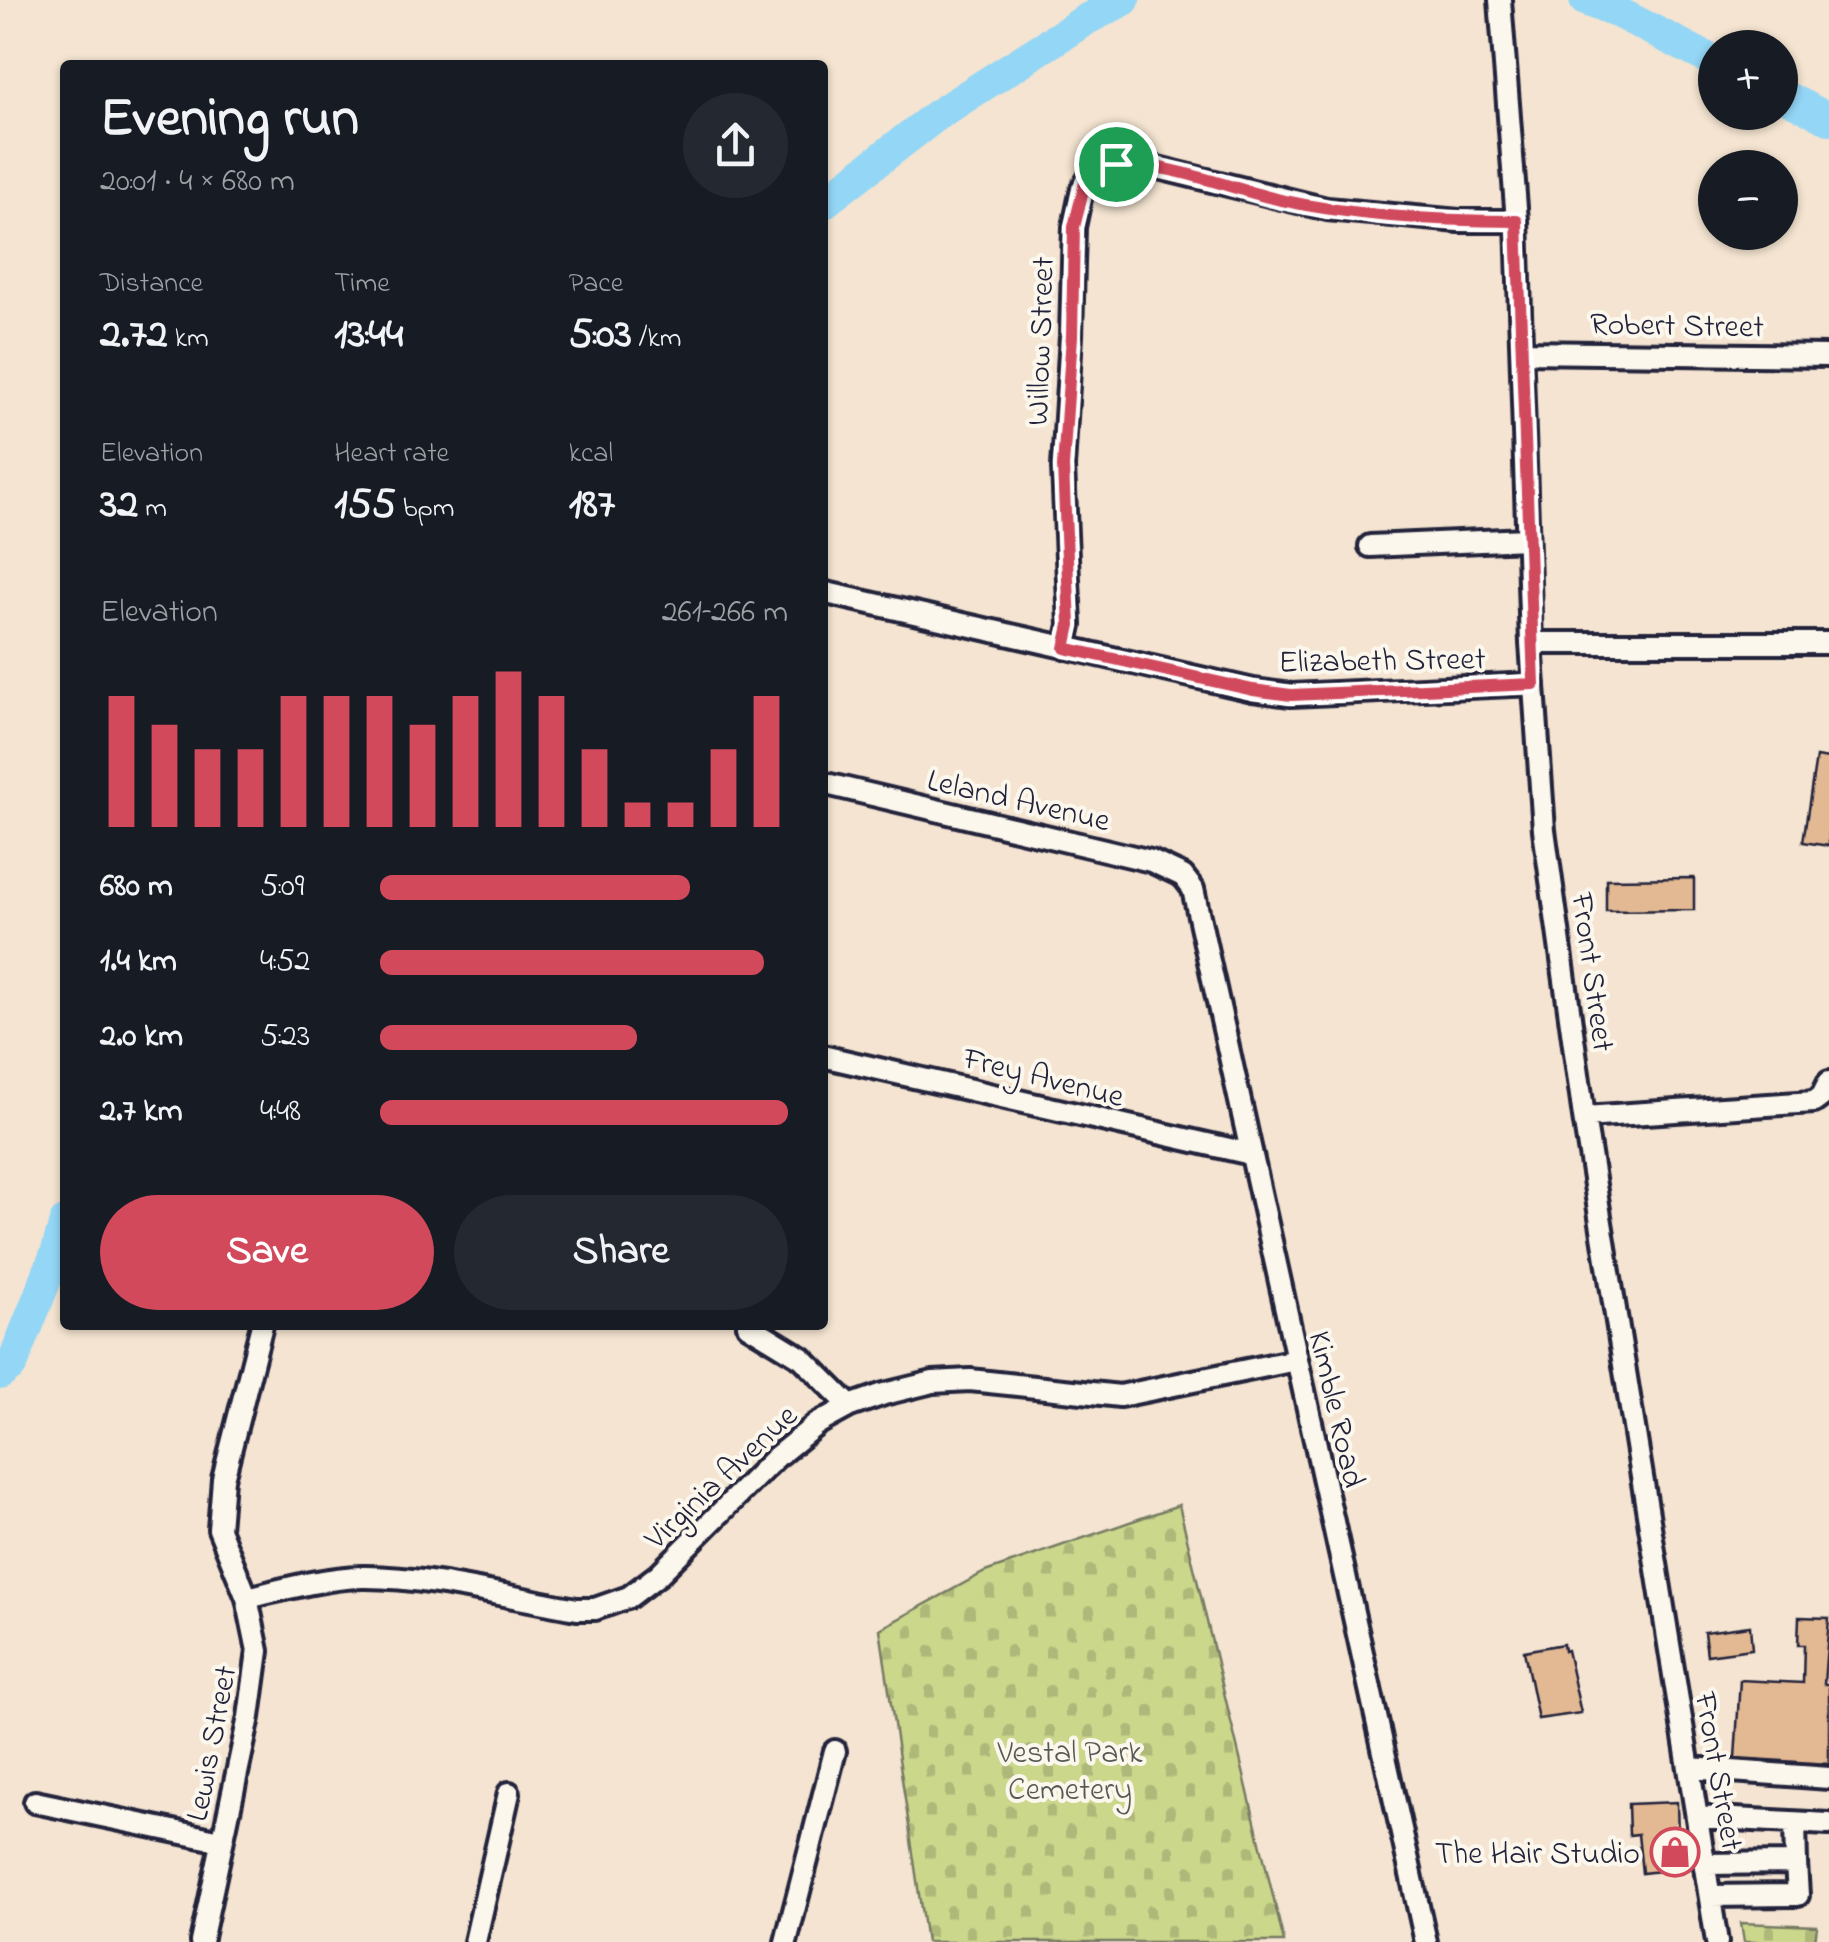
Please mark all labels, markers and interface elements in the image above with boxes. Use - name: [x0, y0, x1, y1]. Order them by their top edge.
- map controls: [1698, 30, 1798, 250]
- button: +: [1698, 30, 1798, 130]
- text: Evening run: [100, 81, 359, 161]
- button: share: [683, 93, 788, 198]
- pin: [1074, 122, 1159, 207]
- icon: arrive: [1089, 137, 1144, 192]
- button: −: [1698, 150, 1798, 250]
- text: 20:01 · 4 × 680 m: [100, 159, 295, 206]
- street label: Willow Street: [1016, 256, 1069, 426]
- text: Distance: [100, 264, 203, 305]
- text: Time: [334, 264, 390, 305]
- text: Pace: [569, 264, 623, 305]
- street label: Robert Street: [1590, 302, 1765, 353]
- text: 2.72: [100, 305, 168, 366]
- text: 13:44: [334, 305, 403, 366]
- text: 5:03: [569, 305, 632, 366]
- text: km: [168, 319, 209, 360]
- text: /km: [632, 319, 681, 360]
- text: Elevation: [100, 434, 203, 475]
- text: Heart rate: [334, 434, 449, 475]
- text: kcal: [569, 434, 613, 475]
- text: 32: [100, 475, 138, 536]
- text: 155: [334, 475, 396, 536]
- text: 187: [569, 475, 615, 536]
- text: m: [138, 489, 167, 530]
- text: bpm: [396, 489, 454, 530]
- text: Elevation: [100, 590, 218, 637]
- text: 261–266 m: [662, 590, 788, 637]
- street label: Elizabeth Street: [1278, 637, 1486, 688]
- street label: Leland Avenue: [922, 759, 1115, 846]
- text: 680 m: [100, 864, 173, 911]
- text: 5:09: [260, 864, 304, 911]
- street label: Front Street: [1556, 889, 1625, 1055]
- text: 1.4 km: [100, 939, 177, 986]
- text: 4:52: [260, 939, 310, 986]
- text: 2.0 km: [100, 1014, 183, 1061]
- text: 5:23: [260, 1014, 310, 1061]
- street label: Frey Avenue: [957, 1037, 1129, 1122]
- text: 2.7 km: [100, 1089, 182, 1136]
- text: 4:48: [260, 1089, 301, 1136]
- button: Save: [100, 1195, 434, 1310]
- button: Share: [454, 1195, 788, 1310]
- street label: Kimble Road: [1294, 1327, 1375, 1493]
- street label: Virginia Avenue: [634, 1394, 810, 1563]
- street label: Lewis Street: [175, 1661, 252, 1826]
- street label: Front Street: [1679, 1688, 1754, 1855]
- park label: Vestal Park Cemetery: [997, 1731, 1143, 1815]
- shop icon: The Hair Studio: [1649, 1826, 1701, 1878]
- place label: The Hair Studio: [1435, 1832, 1640, 1879]

